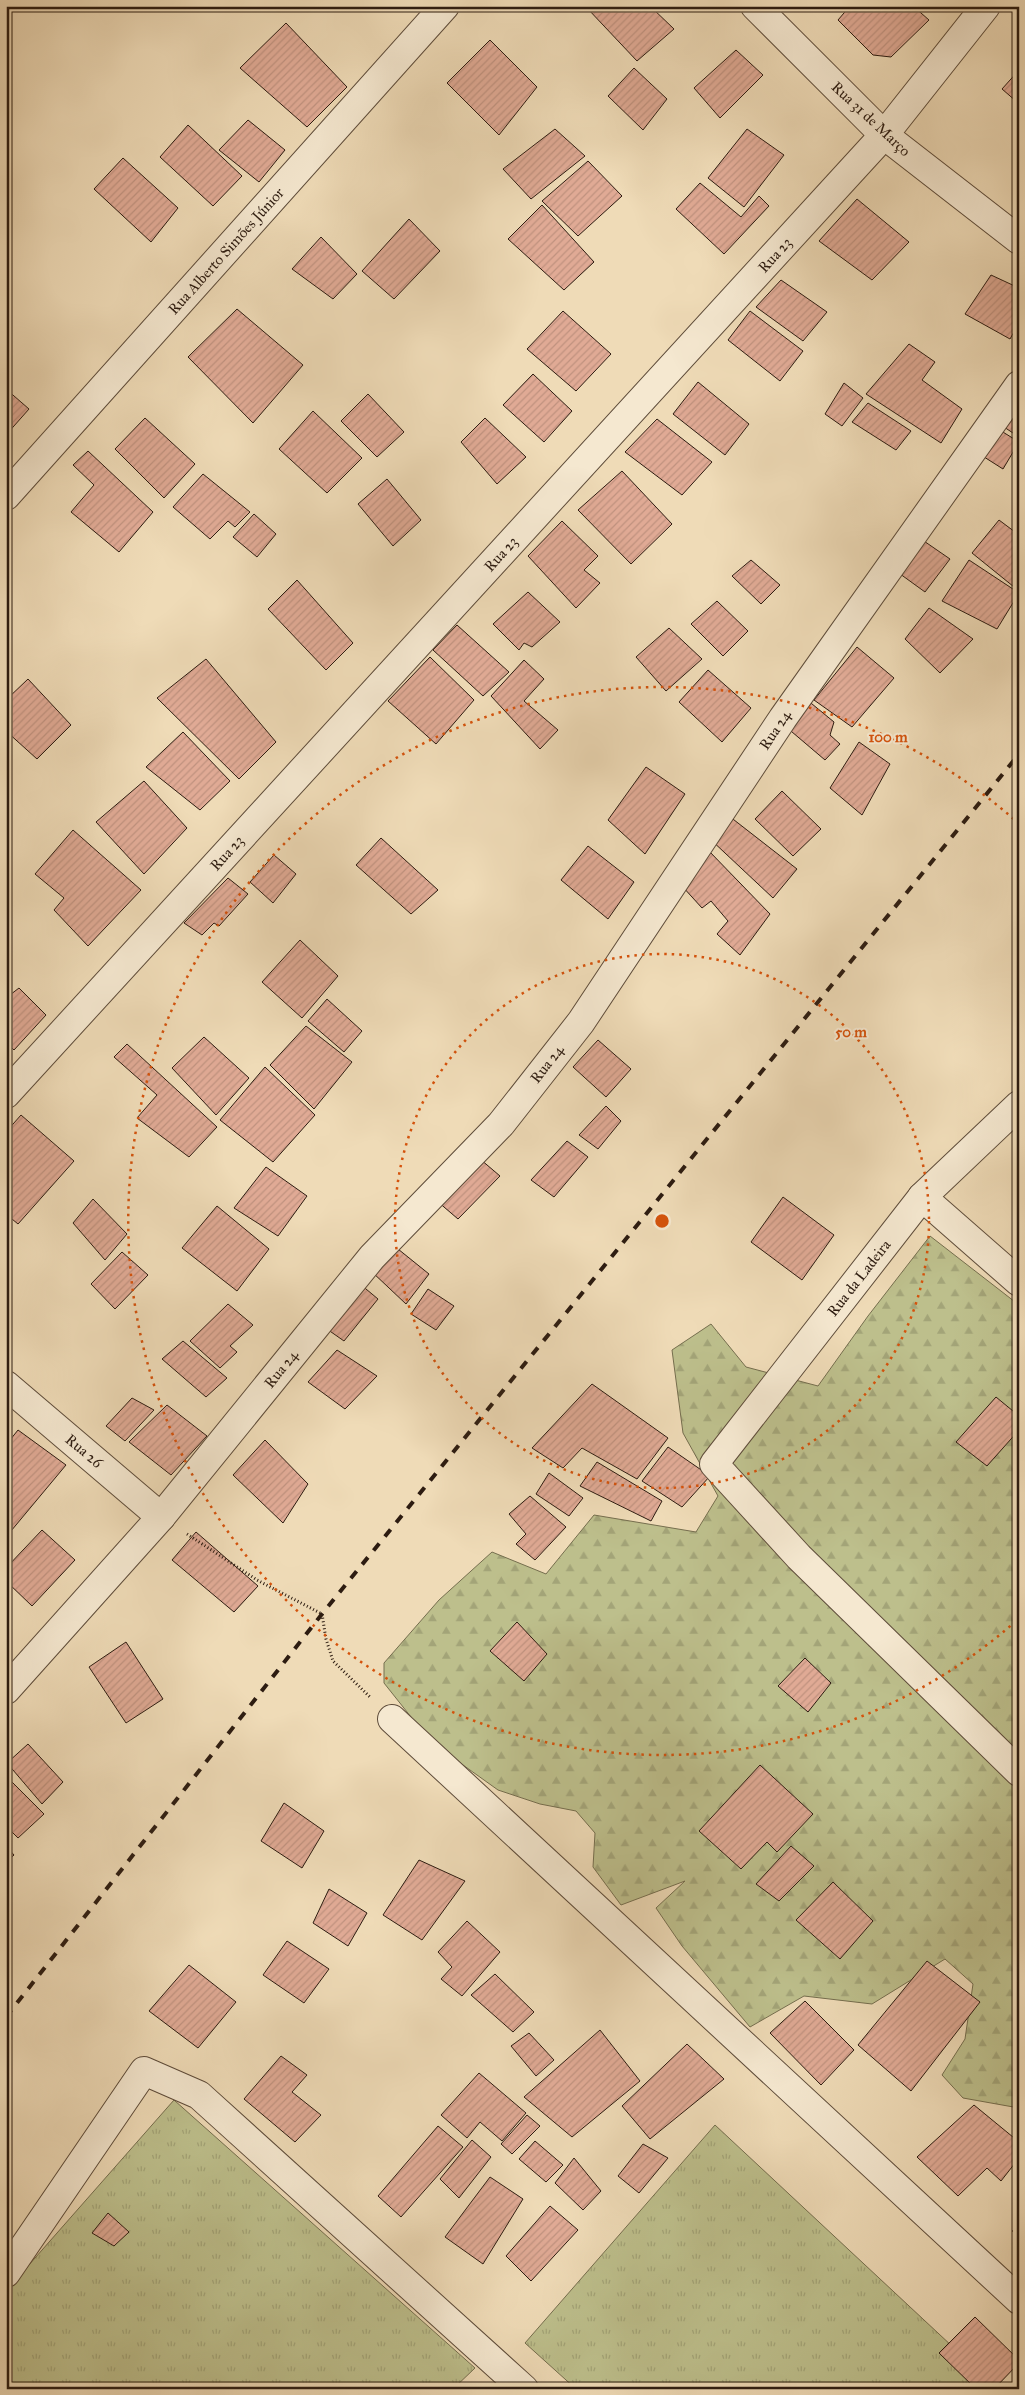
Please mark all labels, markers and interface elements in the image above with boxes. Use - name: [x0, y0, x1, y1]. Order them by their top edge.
- street label: Rua 31 de Março: [828, 78, 914, 160]
- street label: Rua Alberto Simões Júnior: [164, 184, 289, 319]
- street label: Rua 23: [754, 234, 796, 276]
- street label: Rua 23: [480, 533, 522, 575]
- street label: Rua 24: [755, 706, 795, 753]
- text: 100 m: [868, 728, 908, 746]
- street label: Rua 23: [206, 832, 248, 874]
- text: 50 m: [835, 1023, 867, 1041]
- street label: Rua 24: [526, 1041, 568, 1087]
- centre of rings: [653, 1212, 671, 1230]
- street label: Rua da Ladeira: [823, 1236, 895, 1320]
- street label: Rua 24: [260, 1346, 302, 1392]
- street label: Rua 26: [62, 1430, 107, 1473]

